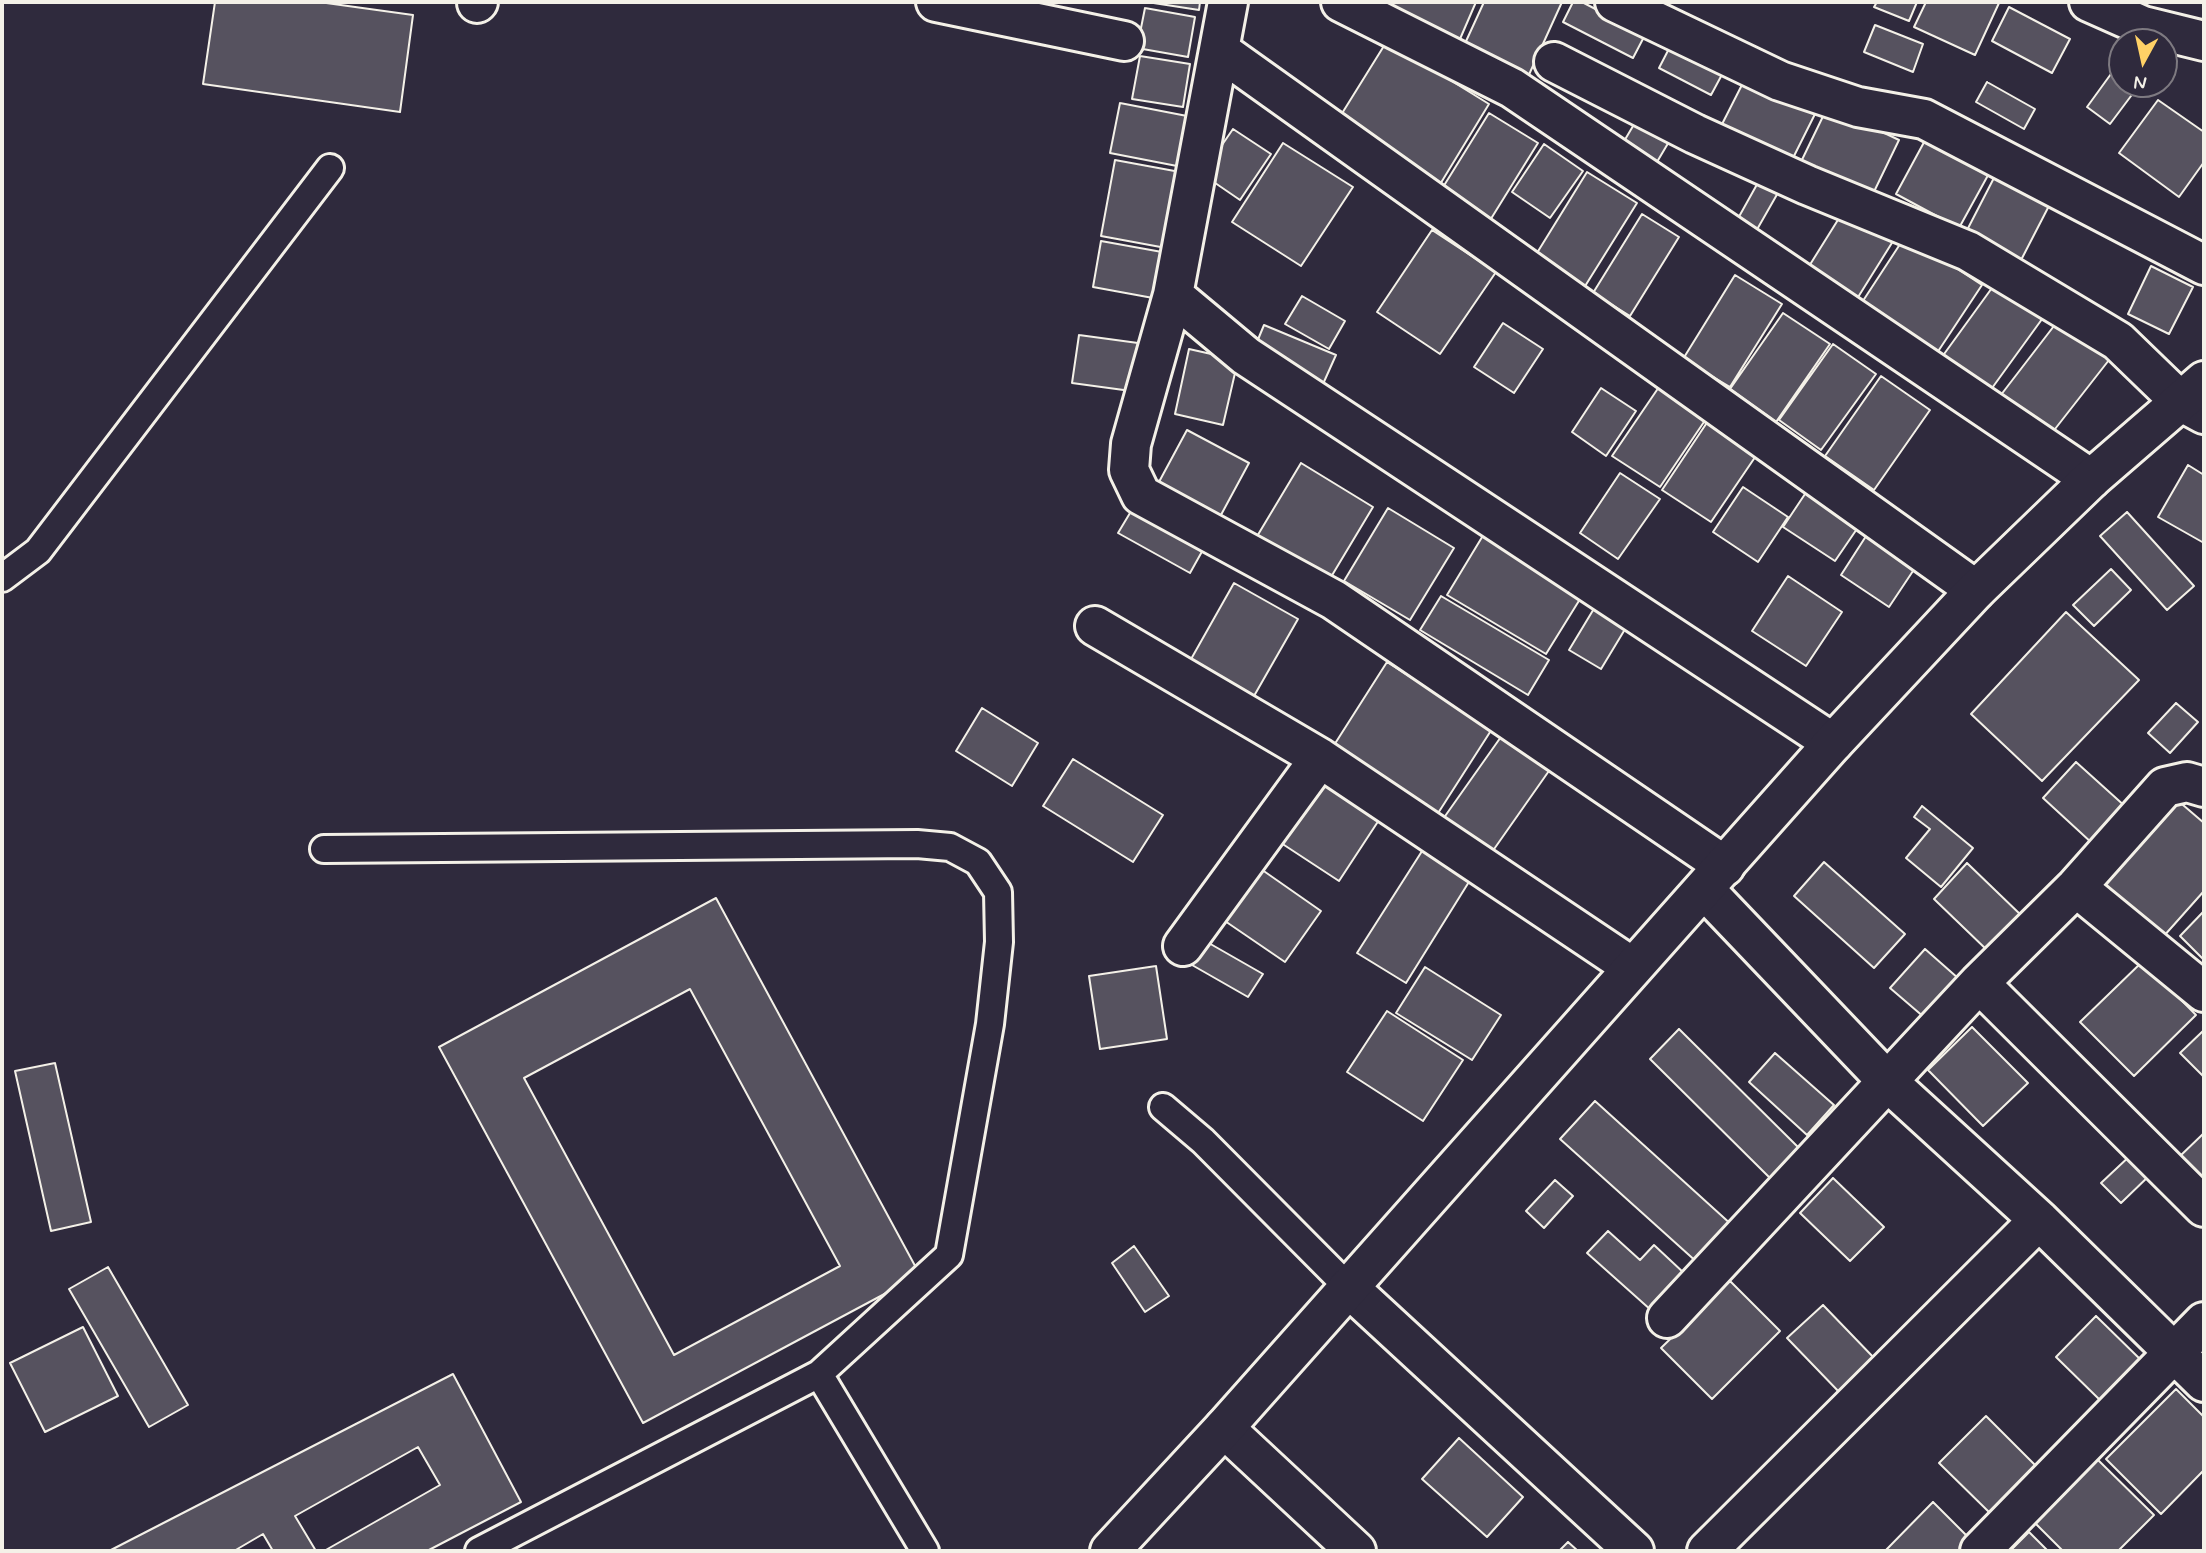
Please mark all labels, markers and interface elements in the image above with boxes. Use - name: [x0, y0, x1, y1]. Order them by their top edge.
- north arrow: [2108, 28, 2178, 98]
- text: N: [2132, 69, 2148, 96]

